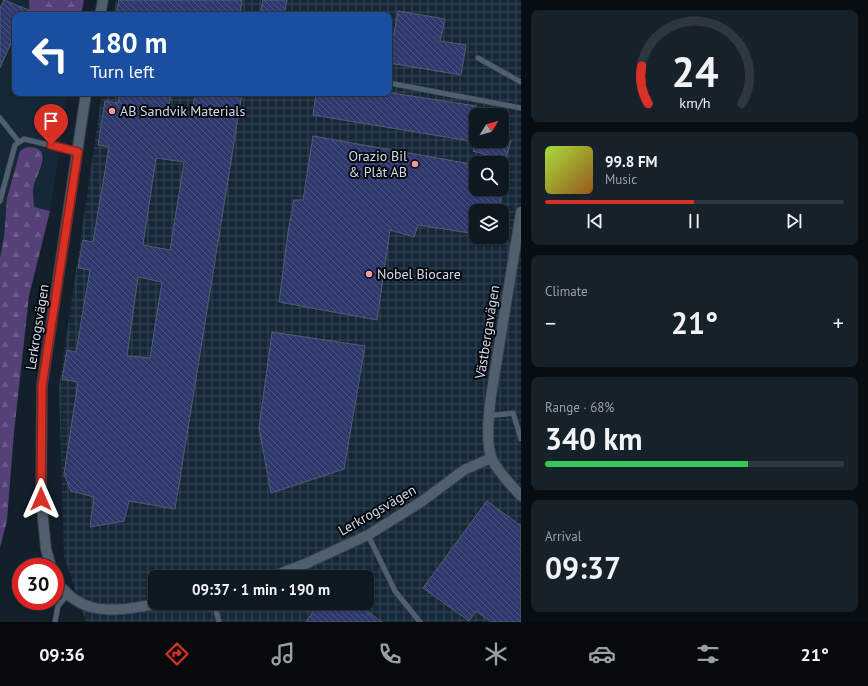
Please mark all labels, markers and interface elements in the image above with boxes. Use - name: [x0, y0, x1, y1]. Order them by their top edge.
- text: 180 m: [90, 24, 167, 61]
- icon: left: [24, 28, 76, 80]
- text: 24: [671, 45, 718, 98]
- text: Turn left: [90, 60, 155, 83]
- text: km/h: [679, 93, 710, 112]
- place label: AB Sandvik Materials: [120, 102, 245, 120]
- pin: [34, 104, 68, 145]
- marker: AB Sandvik Materials: [107, 106, 117, 116]
- north arrow: [469, 108, 509, 148]
- map controls: [469, 108, 509, 244]
- icon: arrive: [40, 110, 62, 132]
- place label: Orazio Bil & Plåt AB: [348, 147, 407, 181]
- text: 99.8 FM: [605, 152, 658, 171]
- button: search: [469, 156, 509, 196]
- marker: Orazio Bil & Plåt AB: [410, 159, 420, 169]
- text: Music: [605, 171, 637, 188]
- button: layers: [469, 204, 509, 244]
- icon: previous: [584, 210, 606, 232]
- icon: pause: [683, 210, 705, 232]
- icon: next: [783, 210, 805, 232]
- place label: Nobel Biocare: [377, 265, 461, 283]
- marker: Nobel Biocare: [364, 269, 374, 279]
- street label: Lerkrogsvägen: [21, 283, 53, 371]
- text: Climate: [545, 283, 588, 300]
- street label: Västbergavägen: [471, 284, 503, 381]
- text: 21°: [671, 303, 718, 342]
- text: −: [545, 309, 556, 337]
- text: +: [833, 309, 844, 337]
- text: Range · 68%: [545, 399, 614, 416]
- text: 340 km: [545, 419, 643, 458]
- position arrow: [20, 478, 62, 520]
- street label: Lerkrogsvägen: [335, 481, 419, 539]
- text: Arrival: [545, 528, 581, 545]
- text: 09:37: [545, 548, 621, 587]
- speed limit sign: 30: [12, 558, 64, 610]
- text: 09:37 · 1 min · 190 m: [192, 580, 330, 599]
- icon: directions: [163, 640, 191, 668]
- icon: music: [269, 640, 297, 668]
- icon: phone: [376, 640, 404, 668]
- icon: climate: [482, 640, 510, 668]
- icon: car: [588, 640, 616, 668]
- icon: filters: [694, 640, 722, 668]
- text: 09:36: [39, 643, 85, 666]
- text: 21°: [801, 643, 829, 666]

